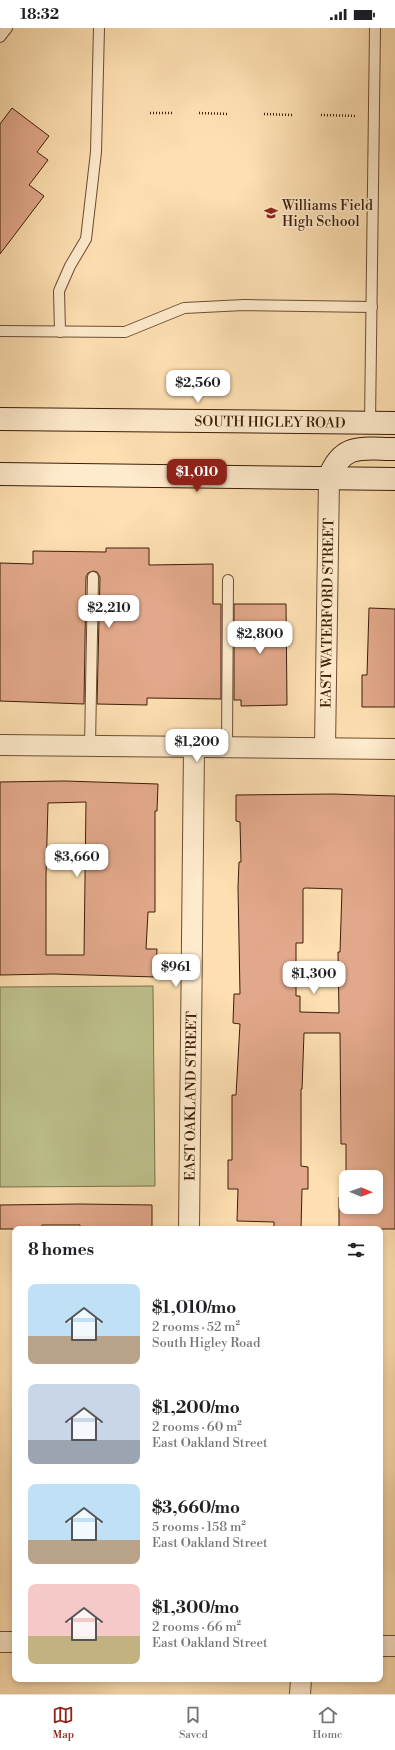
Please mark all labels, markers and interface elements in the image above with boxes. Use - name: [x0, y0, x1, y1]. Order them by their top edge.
- text: 18:32: [20, 5, 59, 24]
- place label: Williams Field High School: [281, 197, 373, 231]
- school or university icon: Williams Field High School: [263, 205, 279, 221]
- pin: $2,560: [165, 370, 231, 404]
- text: $2,560: [175, 375, 221, 391]
- street label: SOUTH HIGLEY ROAD: [194, 413, 346, 433]
- pin: $1,010: [164, 459, 230, 493]
- text: $1,010: [176, 464, 218, 480]
- street label: EAST WATERFORD STREET: [318, 518, 338, 708]
- pin: $2,210: [76, 595, 142, 629]
- text: $2,210: [87, 600, 131, 616]
- pin: $2,800: [227, 621, 293, 655]
- text: $2,800: [236, 626, 284, 642]
- pin: $1,200: [164, 729, 230, 763]
- text: $1,200: [174, 734, 220, 750]
- pin: $3,660: [44, 844, 110, 878]
- text: $3,660: [54, 849, 100, 865]
- pin: $961: [152, 954, 200, 988]
- text: $961: [161, 959, 191, 975]
- pin: $1,300: [281, 961, 347, 995]
- text: $1,300: [292, 966, 336, 982]
- street label: EAST OAKLAND STREET: [181, 1011, 201, 1181]
- north arrow: [339, 1170, 383, 1214]
- map controls: [339, 1170, 383, 1214]
- text: 8 homes: [28, 1239, 94, 1261]
- icon: filters: [345, 1239, 367, 1261]
- text: $1,010/mo: [152, 1297, 236, 1319]
- icon: home: [60, 1300, 108, 1348]
- text: 2 rooms · 52 m²: [152, 1319, 240, 1335]
- text: South Higley Road: [152, 1335, 260, 1351]
- text: $1,200/mo: [152, 1397, 240, 1419]
- icon: home: [60, 1400, 108, 1448]
- text: 2 rooms · 60 m²: [152, 1419, 242, 1435]
- text: East Oakland Street: [152, 1435, 268, 1451]
- text: $3,660/mo: [152, 1497, 240, 1519]
- icon: home: [60, 1500, 108, 1548]
- text: 5 rooms · 158 m²: [152, 1519, 246, 1535]
- text: East Oakland Street: [152, 1535, 268, 1551]
- text: $1,300/mo: [152, 1597, 239, 1619]
- icon: home: [60, 1600, 108, 1648]
- text: 2 rooms · 66 m²: [152, 1619, 241, 1635]
- text: East Oakland Street: [152, 1635, 268, 1651]
- tab: Map: [52, 1704, 74, 1742]
- tab: Saved: [179, 1704, 208, 1742]
- tab: Home: [312, 1704, 343, 1742]

